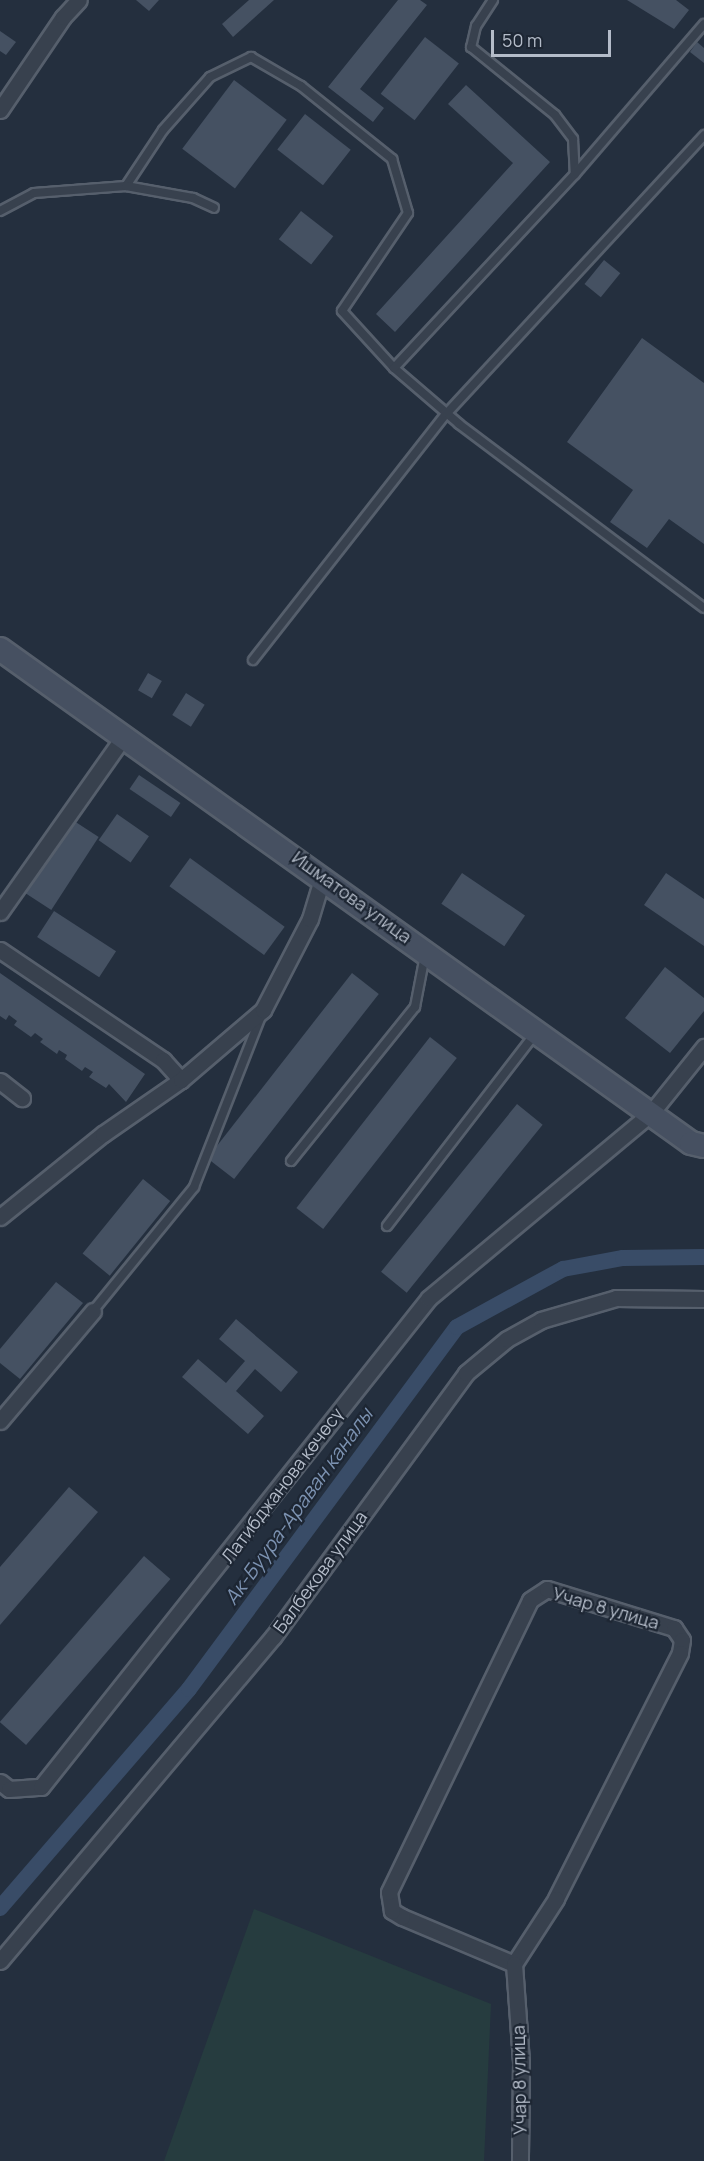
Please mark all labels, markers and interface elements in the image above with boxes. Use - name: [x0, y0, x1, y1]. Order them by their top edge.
- scale bar: [494, 18, 614, 56]
- text: 50 m: [502, 28, 542, 52]
- street label: Ишматова улица: [288, 847, 416, 947]
- street label: Латибджанова көчөсү: [217, 1403, 347, 1567]
- water label: Ак-Буура-Араван каналы: [219, 1403, 377, 1609]
- street label: Балбекова улица: [268, 1507, 372, 1637]
- street label: Учар 8 улица: [550, 1582, 662, 1634]
- street label: Учар 8 улица: [507, 2025, 531, 2135]

